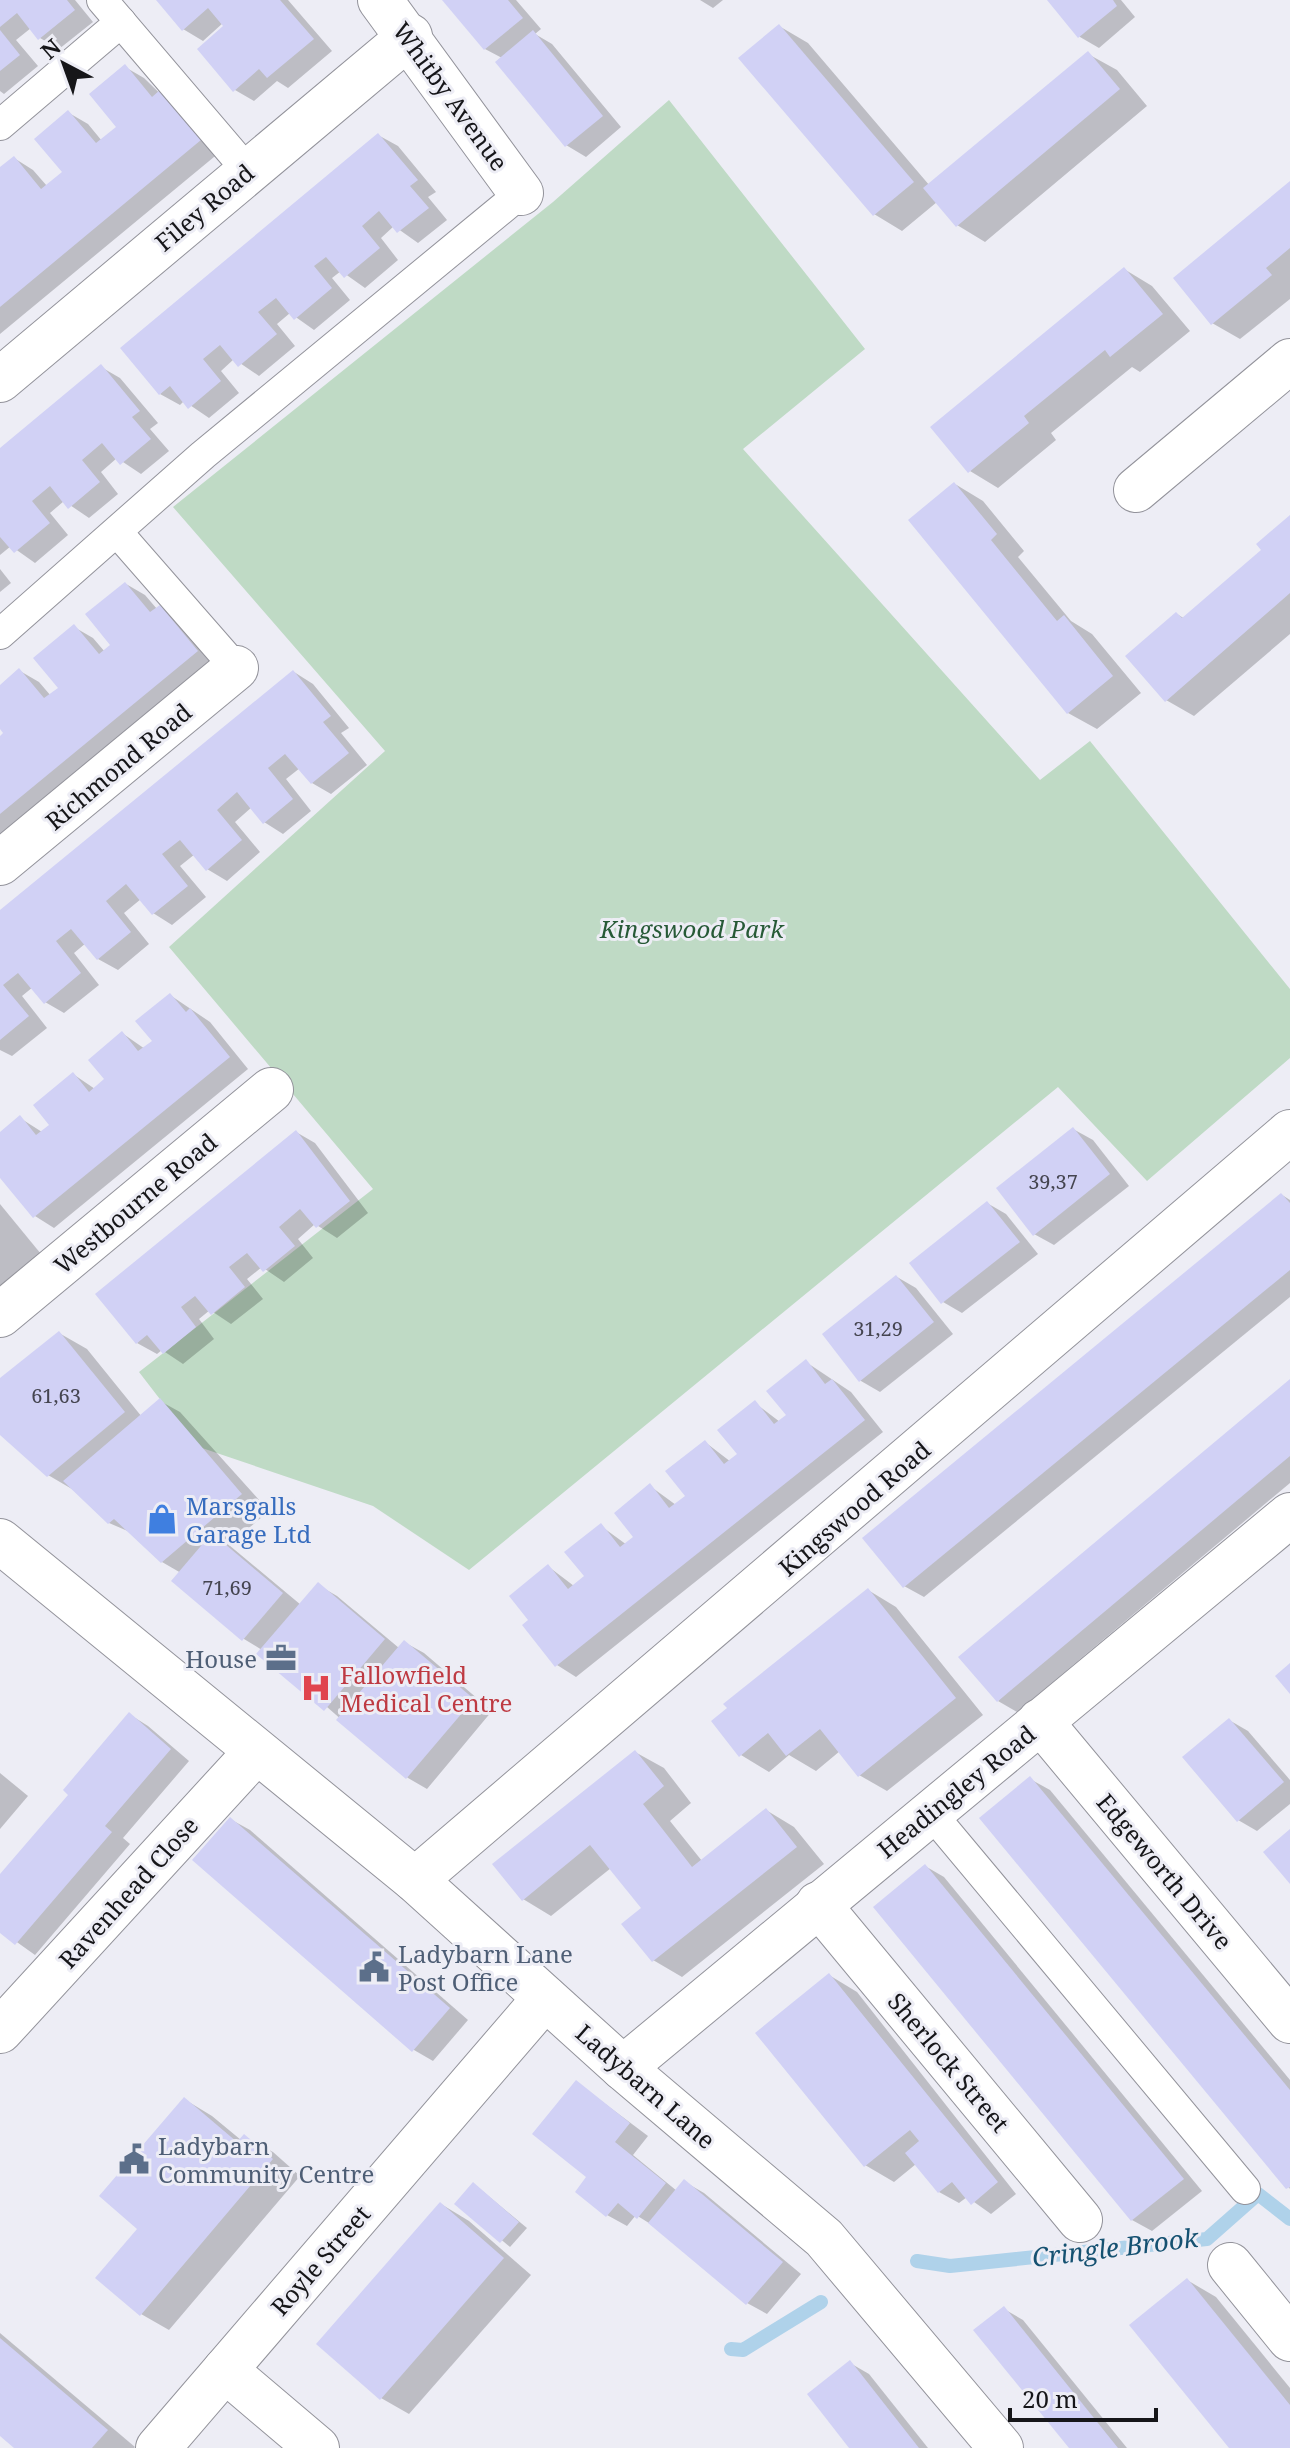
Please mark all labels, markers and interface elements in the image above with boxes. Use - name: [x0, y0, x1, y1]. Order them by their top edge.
- street label: Whitby Avenue: [386, 15, 516, 177]
- north arrow: [24, 24, 104, 104]
- text: N: [34, 31, 67, 65]
- street label: Filey Road: [148, 156, 261, 258]
- street label: Richmond Road: [38, 695, 198, 837]
- park label: Kingswood Park: [599, 912, 785, 945]
- street label: Westbourne Road: [47, 1125, 224, 1281]
- house number: 39,37: [1028, 1168, 1078, 1195]
- house number: 31,29: [853, 1315, 903, 1342]
- house number: 61,63: [31, 1382, 81, 1409]
- street label: Kingswood Road: [771, 1433, 937, 1583]
- place label: Marsgalls Garage Ltd: [186, 1489, 311, 1550]
- shop icon: Marsgalls Garage Ltd: [145, 1502, 179, 1536]
- house number: 71,69: [202, 1574, 252, 1601]
- office icon: House: [264, 1641, 298, 1675]
- place label: House: [185, 1642, 257, 1675]
- place label: Fallowfield Medical Centre: [340, 1658, 512, 1719]
- hospital icon: Fallowfield Medical Centre: [299, 1671, 333, 1705]
- street label: Headingley Road: [870, 1717, 1042, 1865]
- street label: Edgeworth Drive: [1090, 1786, 1240, 1956]
- street label: Ravenhead Close: [51, 1809, 205, 1975]
- place label: Ladybarn Lane Post Office: [398, 1937, 573, 1998]
- public building icon: Ladybarn Lane Post Office: [357, 1950, 391, 1984]
- street label: Sherlock Street: [881, 1985, 1017, 2139]
- street label: Ladybarn Lane: [569, 2016, 723, 2156]
- place label: Ladybarn Community Centre: [158, 2129, 374, 2190]
- public building icon: Ladybarn Community Centre: [117, 2142, 151, 2176]
- street label: Royle Street: [263, 2198, 377, 2322]
- water label: Cringle Brook: [1030, 2219, 1201, 2275]
- scale bar: [1010, 2372, 1156, 2422]
- text: 20 m: [1022, 2382, 1078, 2415]

